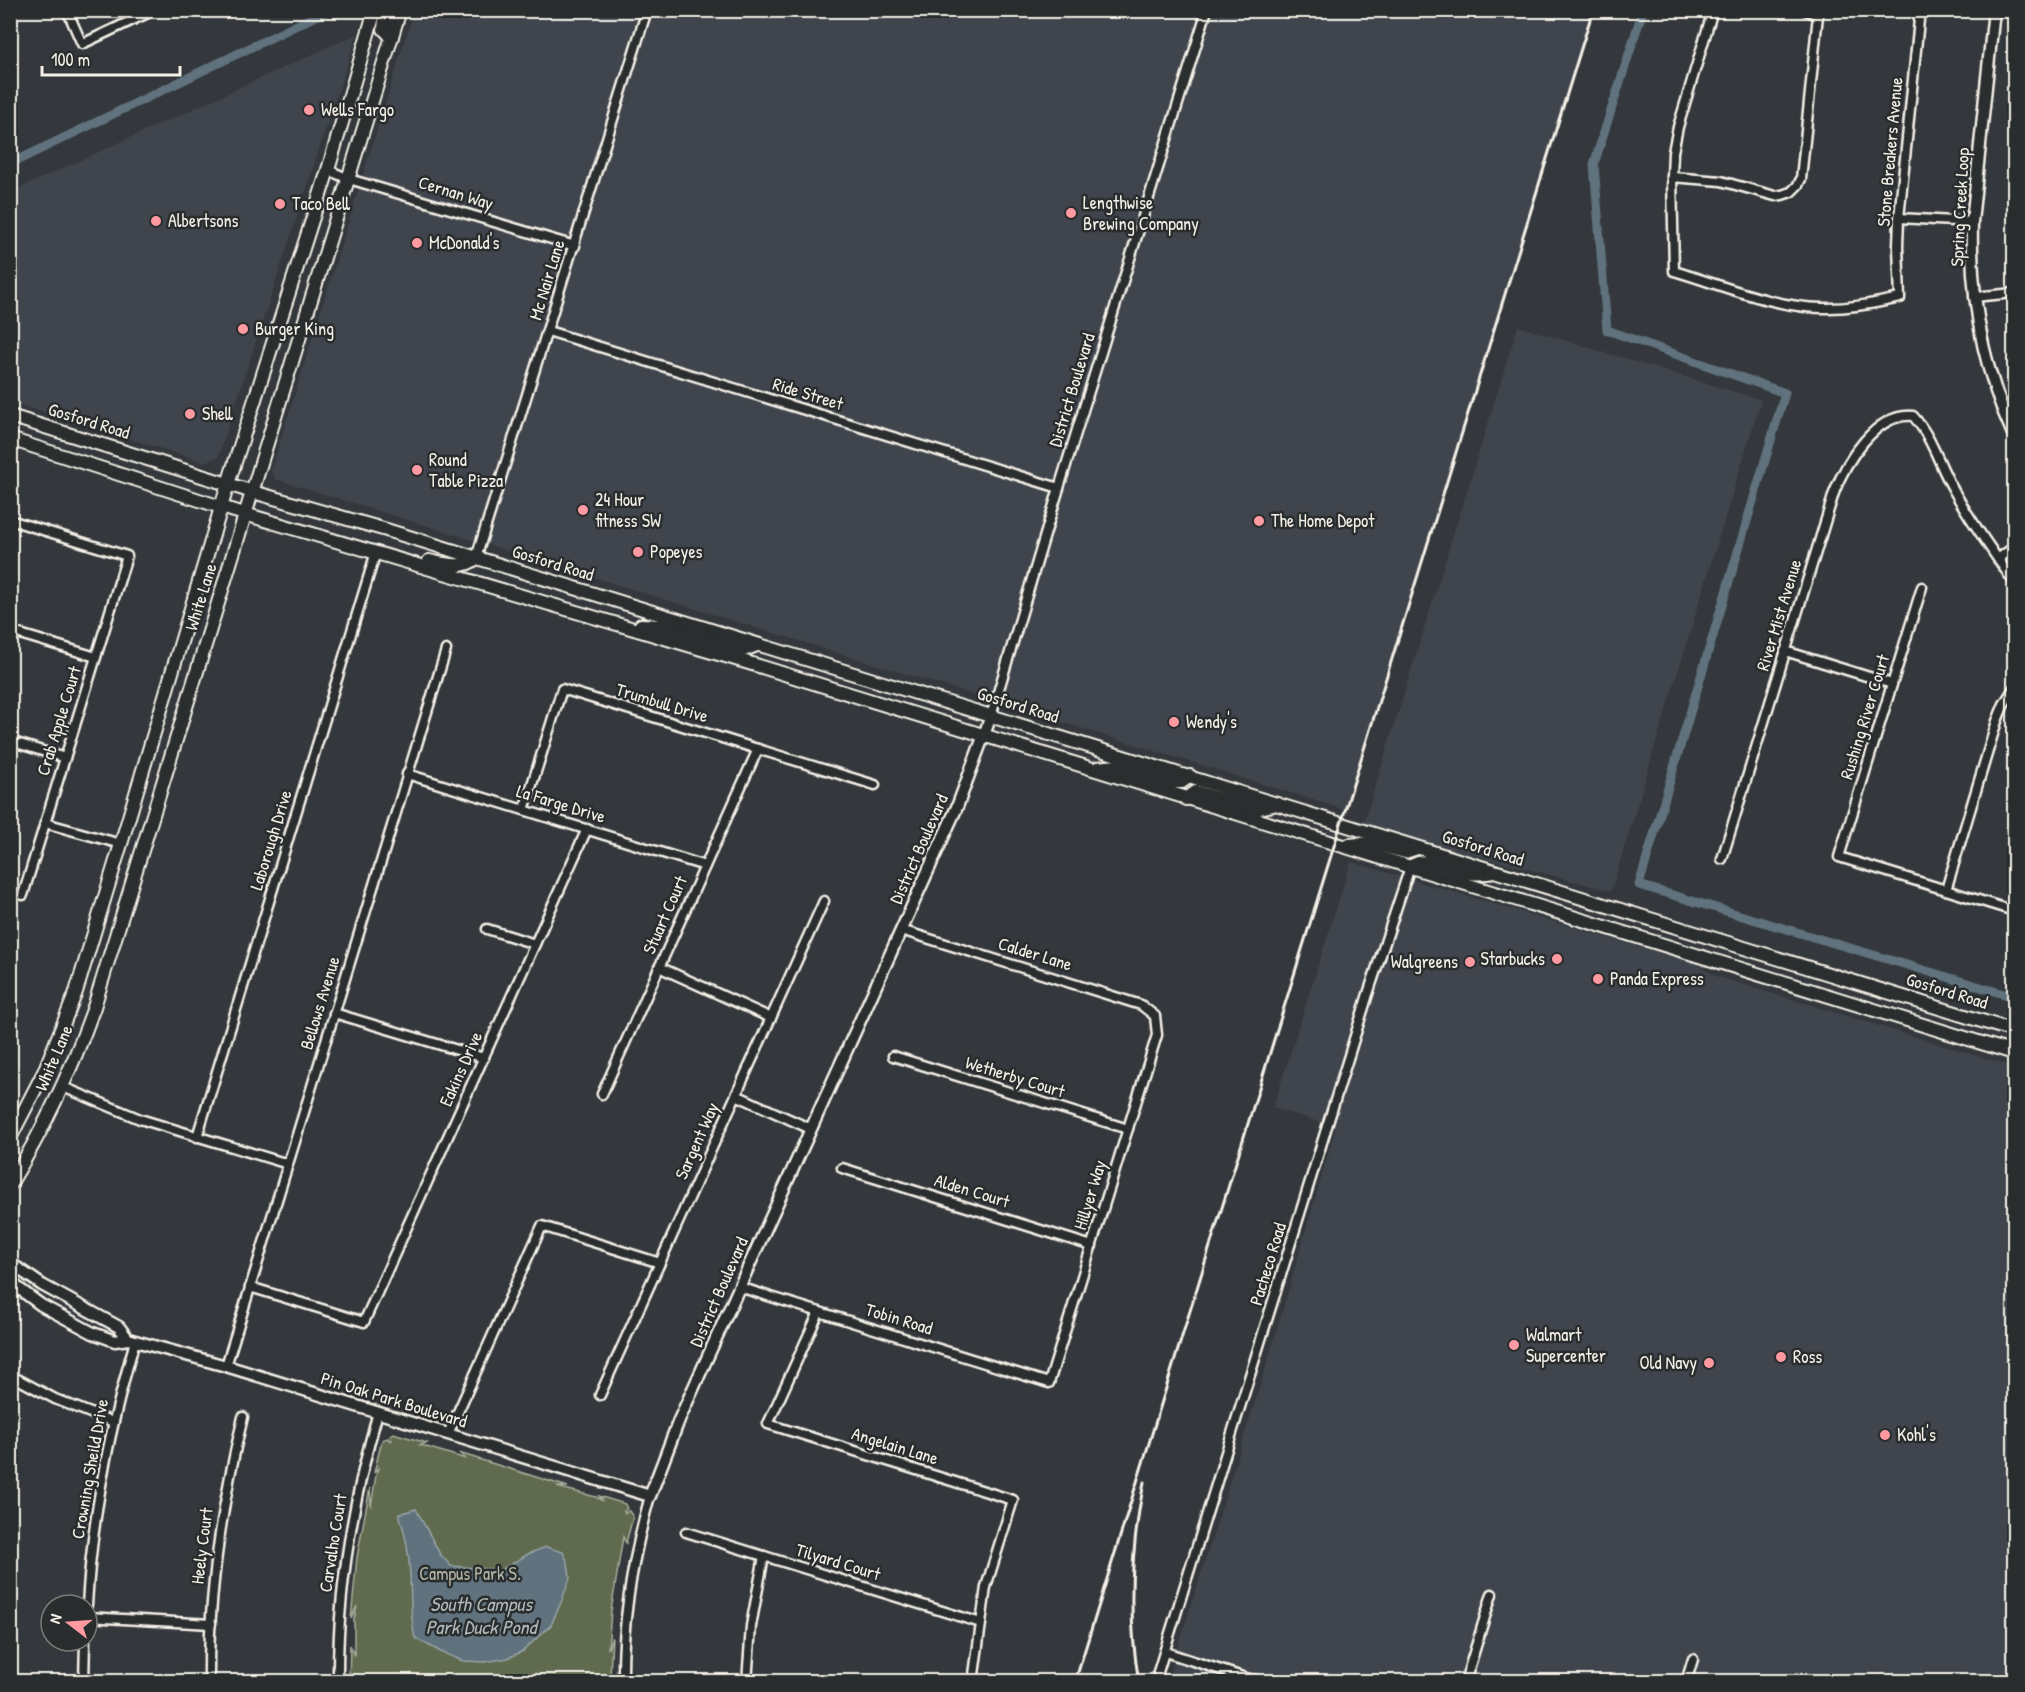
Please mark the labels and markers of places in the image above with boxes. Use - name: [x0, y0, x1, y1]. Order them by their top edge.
- place label: Wells Fargo: [321, 97, 394, 122]
- marker: Wells Fargo: [302, 103, 316, 117]
- place label: Lengthwise Brewing Company: [1083, 190, 1199, 236]
- place label: Taco Bell: [292, 191, 350, 216]
- marker: Taco Bell: [273, 197, 287, 211]
- marker: Lengthwise Brewing Company: [1064, 206, 1078, 220]
- place label: Albertsons: [168, 208, 239, 233]
- marker: Albertsons: [149, 214, 163, 228]
- place label: McDonald's: [429, 230, 499, 255]
- marker: McDonald's: [410, 236, 424, 250]
- place label: Burger King: [255, 316, 334, 341]
- marker: Burger King: [236, 322, 250, 336]
- place label: Shell: [202, 401, 233, 426]
- marker: Shell: [183, 407, 197, 421]
- place label: Round Table Pizza: [429, 447, 503, 493]
- marker: Round Table Pizza: [410, 463, 424, 477]
- place label: 24 Hour fitness SW: [595, 487, 661, 533]
- marker: 24 Hour fitness SW: [576, 503, 590, 517]
- place label: The Home Depot: [1271, 508, 1375, 533]
- marker: The Home Depot: [1252, 514, 1266, 528]
- place label: Popeyes: [650, 539, 703, 564]
- marker: Popeyes: [631, 545, 645, 559]
- place label: Wendy's: [1186, 709, 1237, 734]
- marker: Wendy's: [1167, 715, 1181, 729]
- place label: Starbucks: [1481, 946, 1545, 971]
- place label: Walgreens: [1391, 949, 1458, 974]
- marker: Starbucks: [1550, 952, 1564, 966]
- marker: Walgreens: [1463, 955, 1477, 969]
- place label: Panda Express: [1610, 966, 1704, 991]
- marker: Panda Express: [1591, 972, 1605, 986]
- place label: Walmart Supercenter: [1526, 1322, 1606, 1368]
- marker: Walmart Supercenter: [1507, 1338, 1521, 1352]
- place label: Ross: [1793, 1344, 1822, 1369]
- place label: Old Navy: [1640, 1350, 1697, 1375]
- marker: Ross: [1774, 1350, 1788, 1364]
- marker: Old Navy: [1702, 1356, 1716, 1370]
- place label: Kohl's: [1897, 1422, 1936, 1447]
- marker: Kohl's: [1878, 1428, 1892, 1442]

